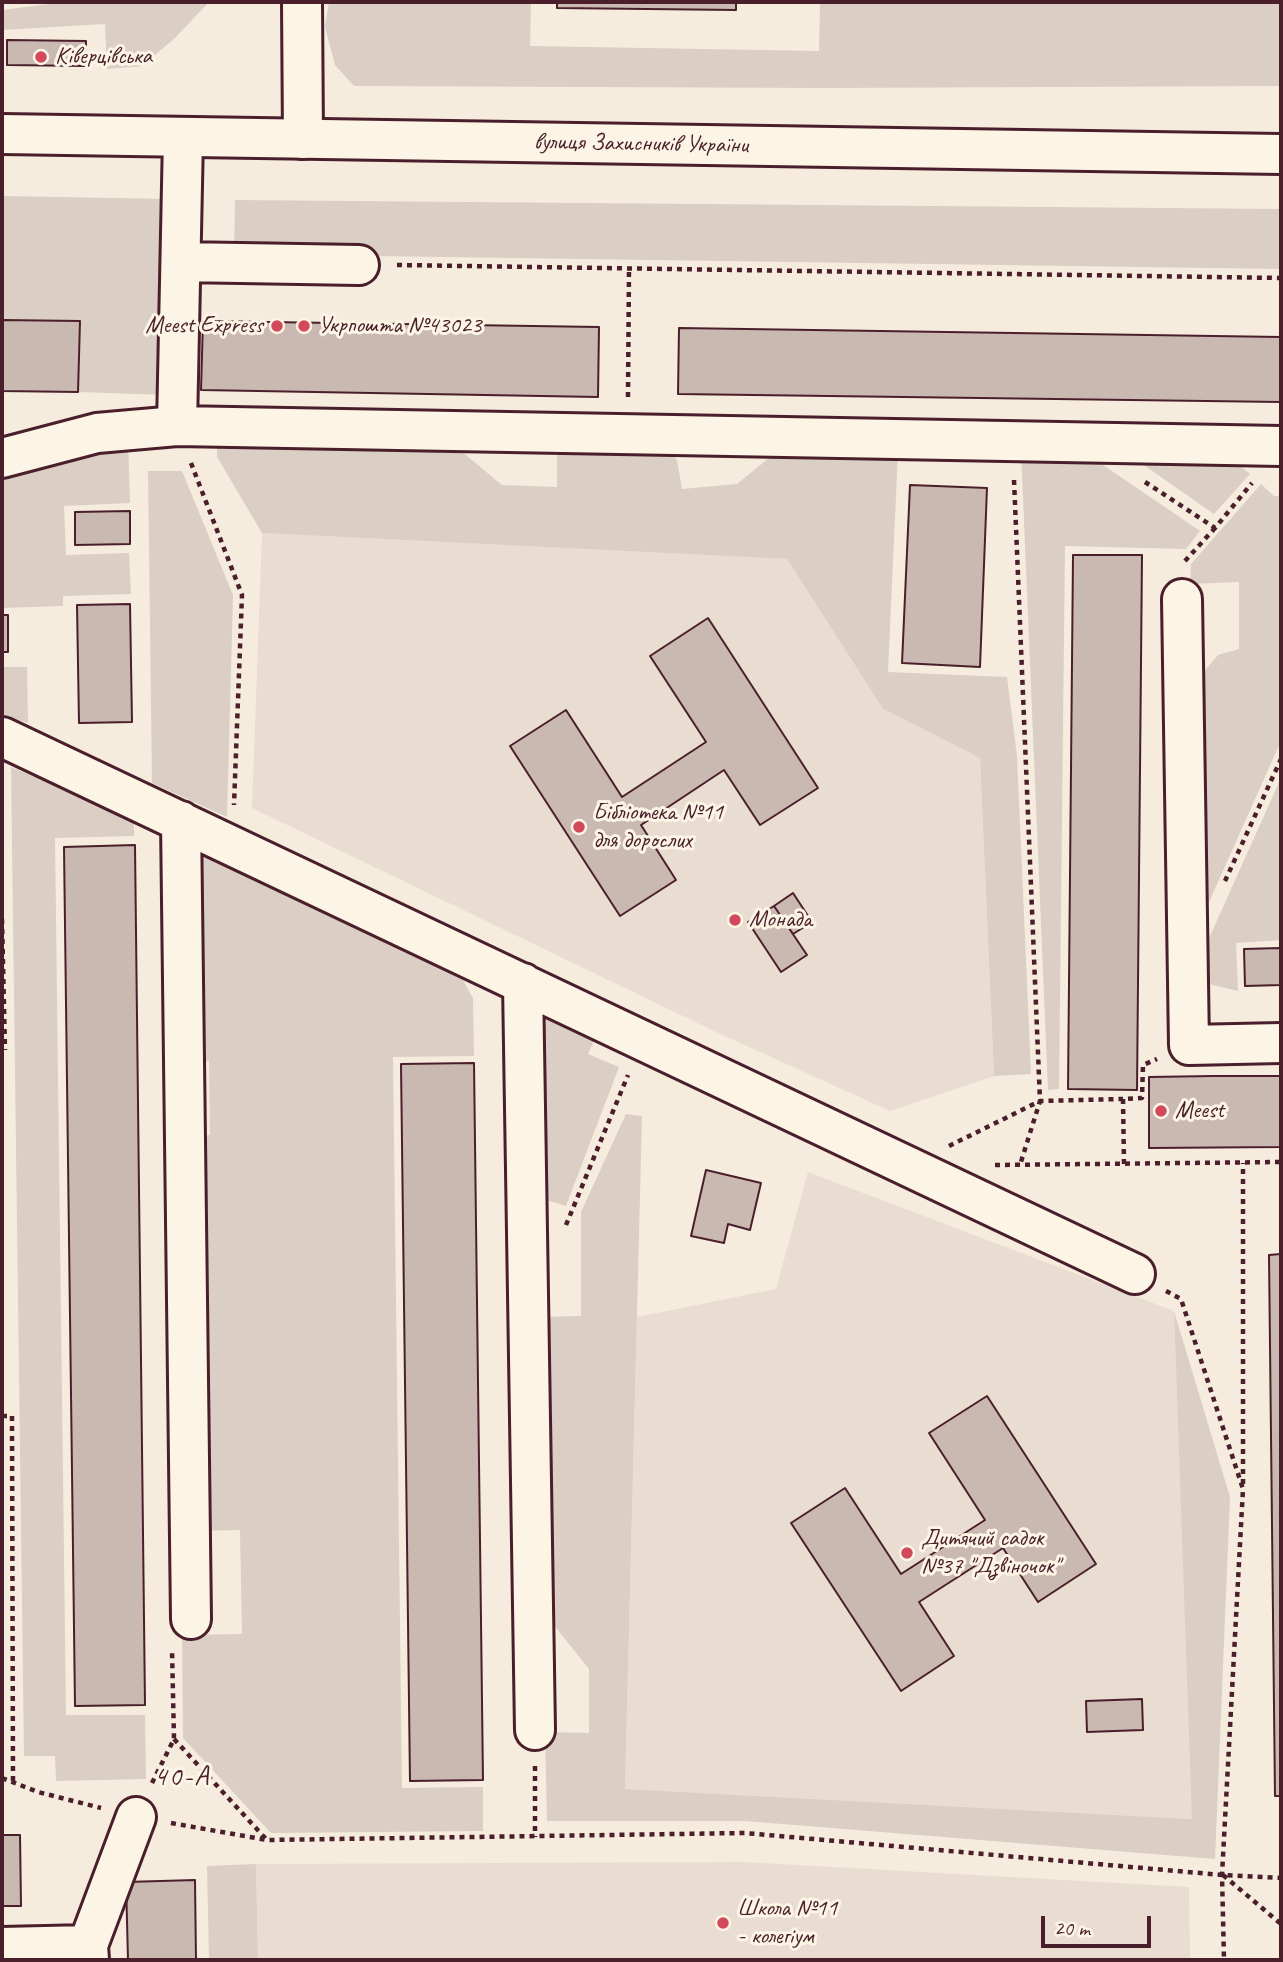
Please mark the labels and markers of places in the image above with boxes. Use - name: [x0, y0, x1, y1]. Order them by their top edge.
- place label: Ківерцівська: [55, 43, 152, 71]
- marker: Ківерцівська: [33, 49, 49, 65]
- place label: Meest Express: [145, 312, 263, 340]
- place label: Укрпошта №43023: [318, 312, 482, 340]
- marker: Meest Express: [269, 318, 285, 334]
- marker: Укрпошта №43023: [296, 318, 312, 334]
- place label: Бібліотека №11 для дорослих: [593, 799, 723, 855]
- marker: Бібліотека №11 для дорослих: [571, 819, 587, 835]
- place label: Монада: [749, 906, 812, 934]
- marker: Монада: [727, 912, 743, 928]
- place label: Meest: [1175, 1097, 1224, 1125]
- marker: Meest: [1153, 1103, 1169, 1119]
- place label: Дитячий садок №37 "Дзвіночок": [921, 1525, 1059, 1581]
- marker: Дитячий садок №37 "Дзвіночок": [899, 1545, 915, 1561]
- place label: Школа №11 - колегіум: [737, 1895, 837, 1951]
- marker: Школа №11 - колегіум: [715, 1915, 731, 1931]

